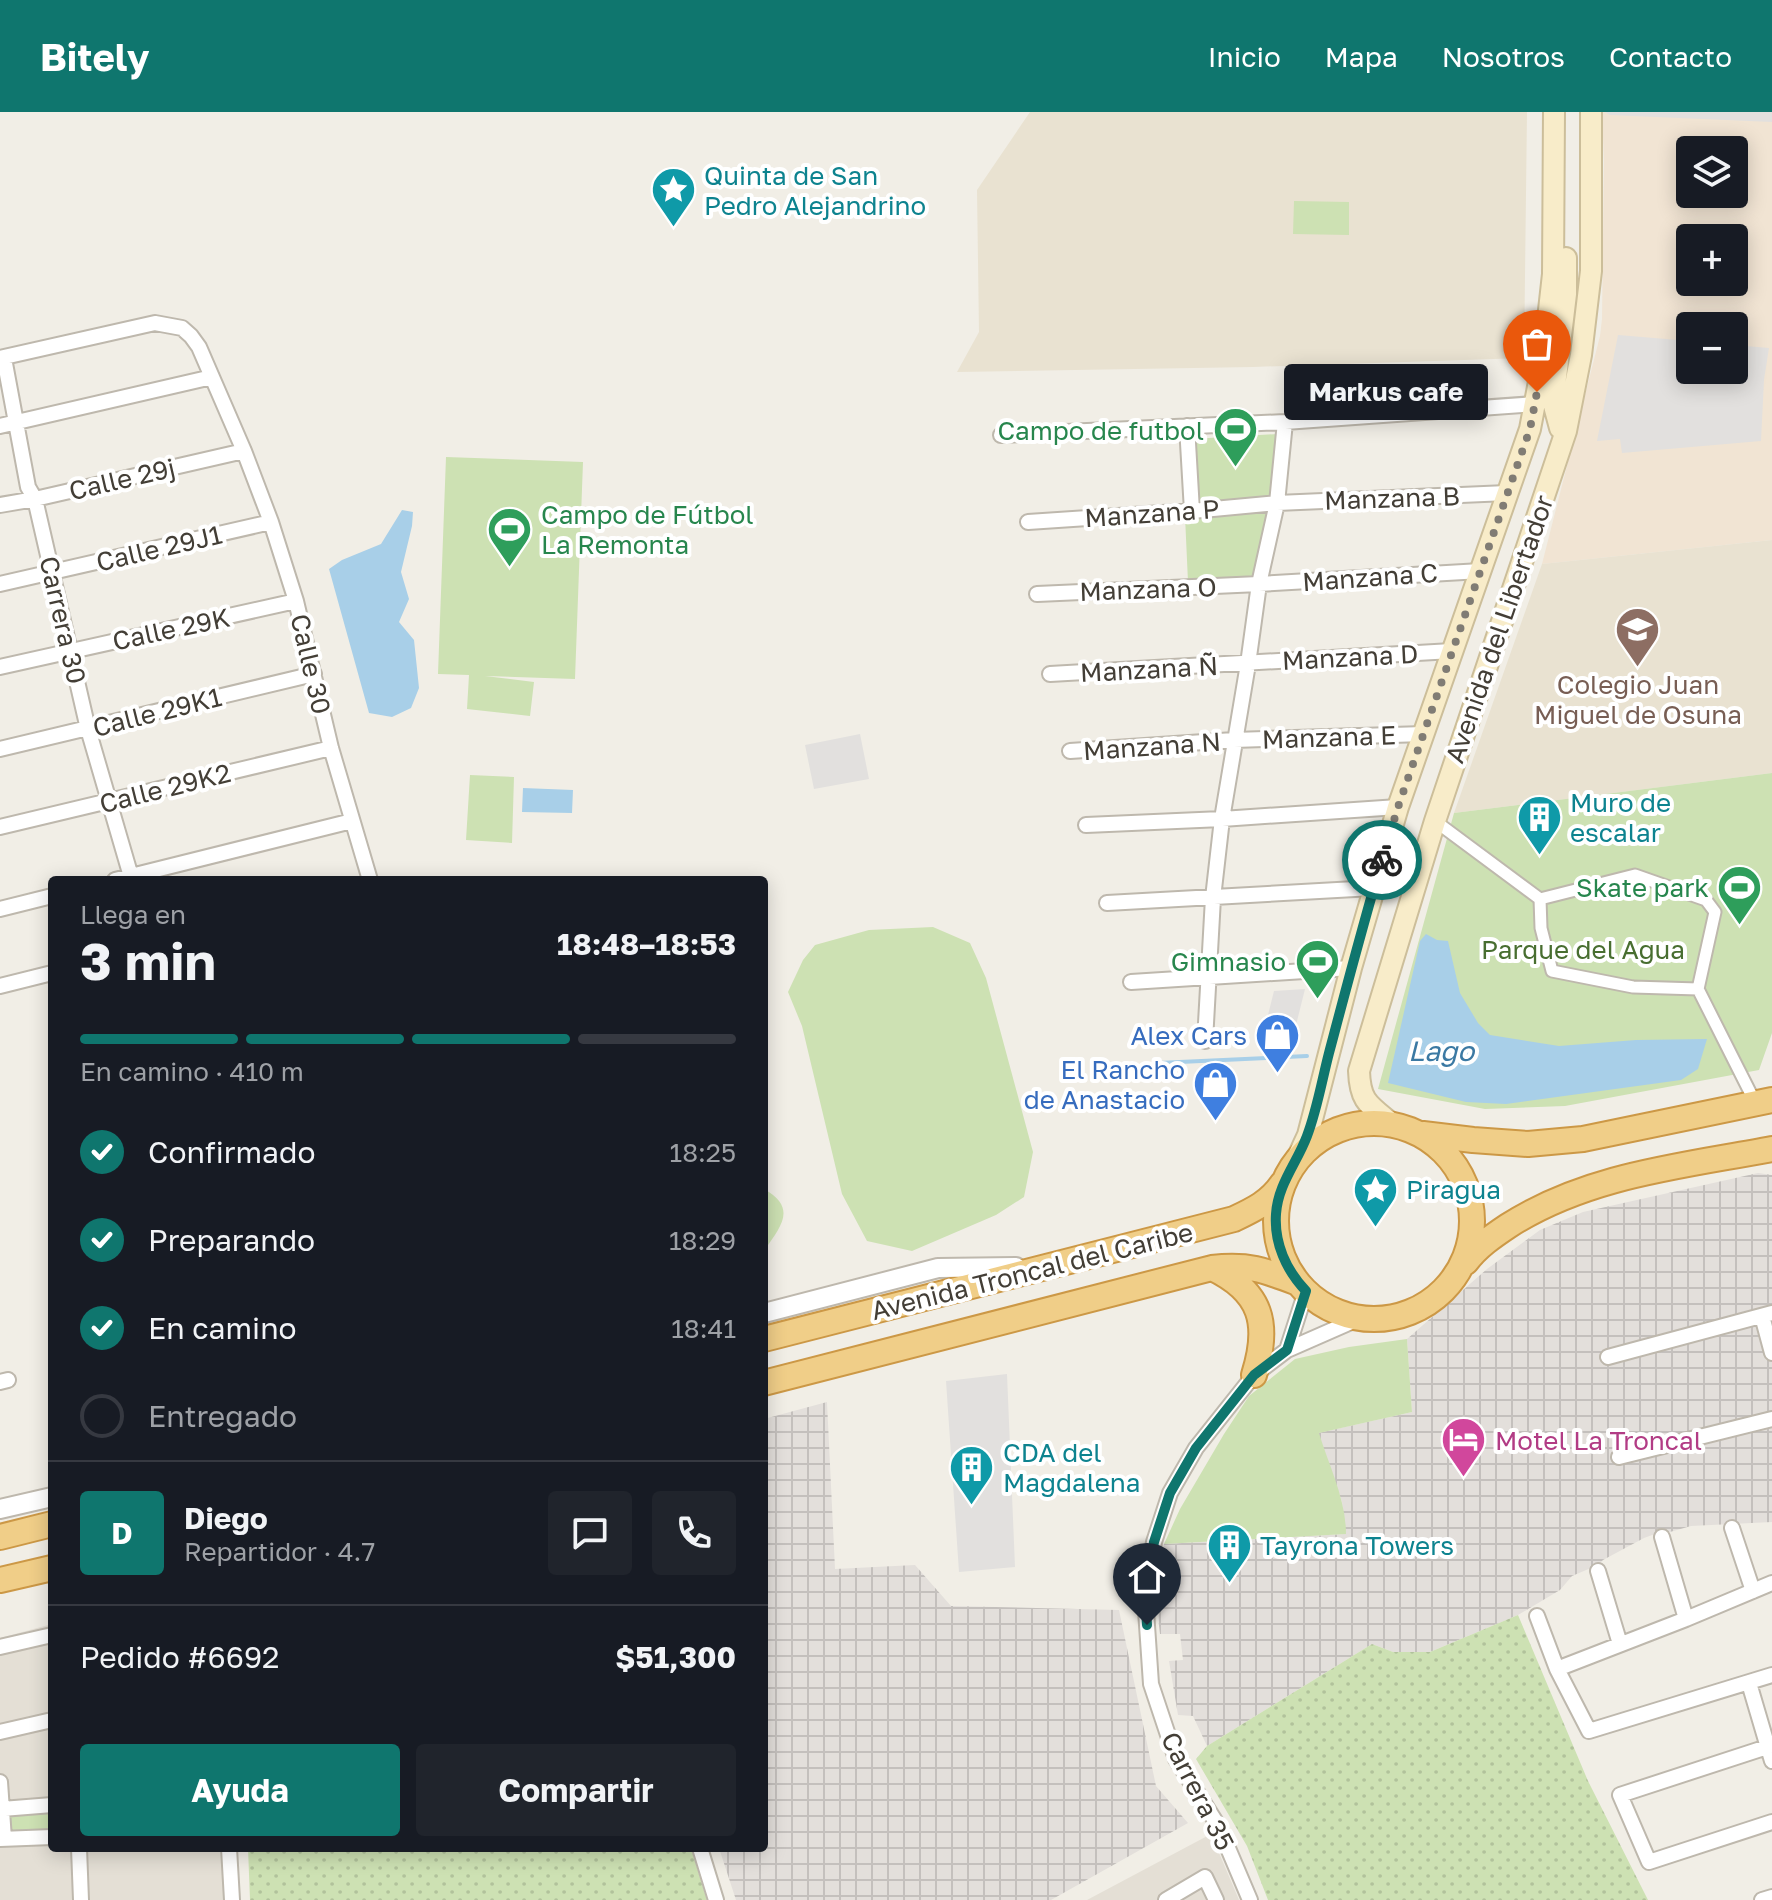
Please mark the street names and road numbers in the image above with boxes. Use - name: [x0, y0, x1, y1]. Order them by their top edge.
- street label: Calle 29j: [66, 452, 178, 506]
- street label: Manzana B: [1324, 480, 1460, 516]
- street label: Avenida del Libertador: [1439, 491, 1559, 767]
- street label: Manzana P: [1083, 493, 1221, 533]
- street label: Calle 29J1: [93, 518, 225, 578]
- street label: Carrera 30: [33, 553, 93, 687]
- street label: Manzana C: [1301, 557, 1439, 597]
- street label: Manzana O: [1079, 571, 1217, 607]
- street label: Calle 29K: [110, 601, 233, 657]
- street label: Calle 30: [284, 611, 338, 717]
- street label: Manzana D: [1281, 638, 1419, 676]
- street label: Manzana Ñ: [1079, 650, 1219, 688]
- street label: Calle 29K1: [89, 681, 225, 743]
- street label: Manzana E: [1261, 719, 1397, 755]
- street label: Manzana N: [1082, 726, 1222, 766]
- street label: Calle 29K2: [96, 757, 234, 819]
- street label: Avenida Troncal del Caribe: [868, 1216, 1196, 1326]
- street label: Carrera 35: [1155, 1727, 1241, 1855]

